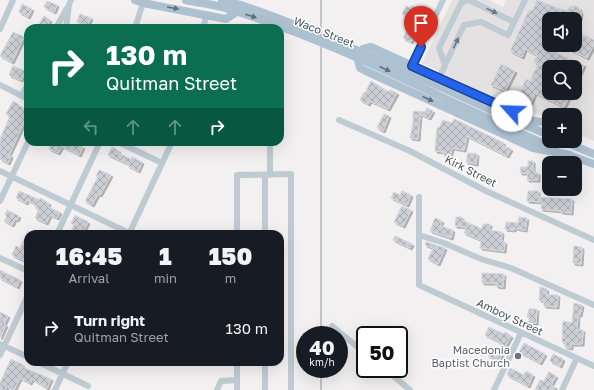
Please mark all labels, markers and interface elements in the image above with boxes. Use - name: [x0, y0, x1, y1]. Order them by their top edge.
- one-way arrow: [167, 5, 179, 11]
- pin: [404, 6, 438, 47]
- one-way arrow: [486, 8, 497, 14]
- icon: arrive: [410, 12, 432, 34]
- map controls: [542, 12, 582, 196]
- button: sound: [542, 12, 582, 52]
- street label: Waco Street: [292, 13, 356, 50]
- one-way arrow: [245, 14, 257, 20]
- one-way arrow: [453, 37, 459, 48]
- text: 130 m: [106, 38, 187, 71]
- icon: right: [40, 40, 92, 92]
- button: search: [542, 60, 582, 100]
- one-way arrow: [379, 66, 390, 72]
- text: Quitman Street: [106, 72, 237, 94]
- position arrow: [491, 90, 533, 132]
- one-way arrow: [422, 96, 434, 103]
- button: +: [542, 108, 582, 148]
- icon: left: [80, 116, 102, 138]
- icon: ahead: [122, 116, 144, 138]
- icon: ahead: [164, 116, 186, 138]
- icon: right: [206, 116, 228, 138]
- street label: Kirk Street: [443, 152, 499, 189]
- button: −: [542, 156, 582, 196]
- text: 16:45: [56, 241, 122, 270]
- text: 1: [159, 241, 172, 270]
- text: 150: [209, 241, 252, 270]
- text: Arrival: [69, 270, 109, 286]
- text: min: [154, 270, 177, 286]
- text: m: [225, 270, 236, 286]
- street label: Amboy Street: [475, 295, 545, 338]
- text: Turn right: [74, 311, 145, 329]
- icon: right: [40, 317, 62, 339]
- text: 130 m: [226, 319, 268, 337]
- speed limit sign: 50: [356, 326, 408, 378]
- text: Quitman Street: [74, 329, 169, 345]
- text: 40: [309, 335, 335, 359]
- place label: Macedonia Baptist Church: [431, 343, 510, 369]
- marker: Macedonia Baptist Church: [513, 351, 523, 361]
- text: km/h: [309, 356, 335, 368]

